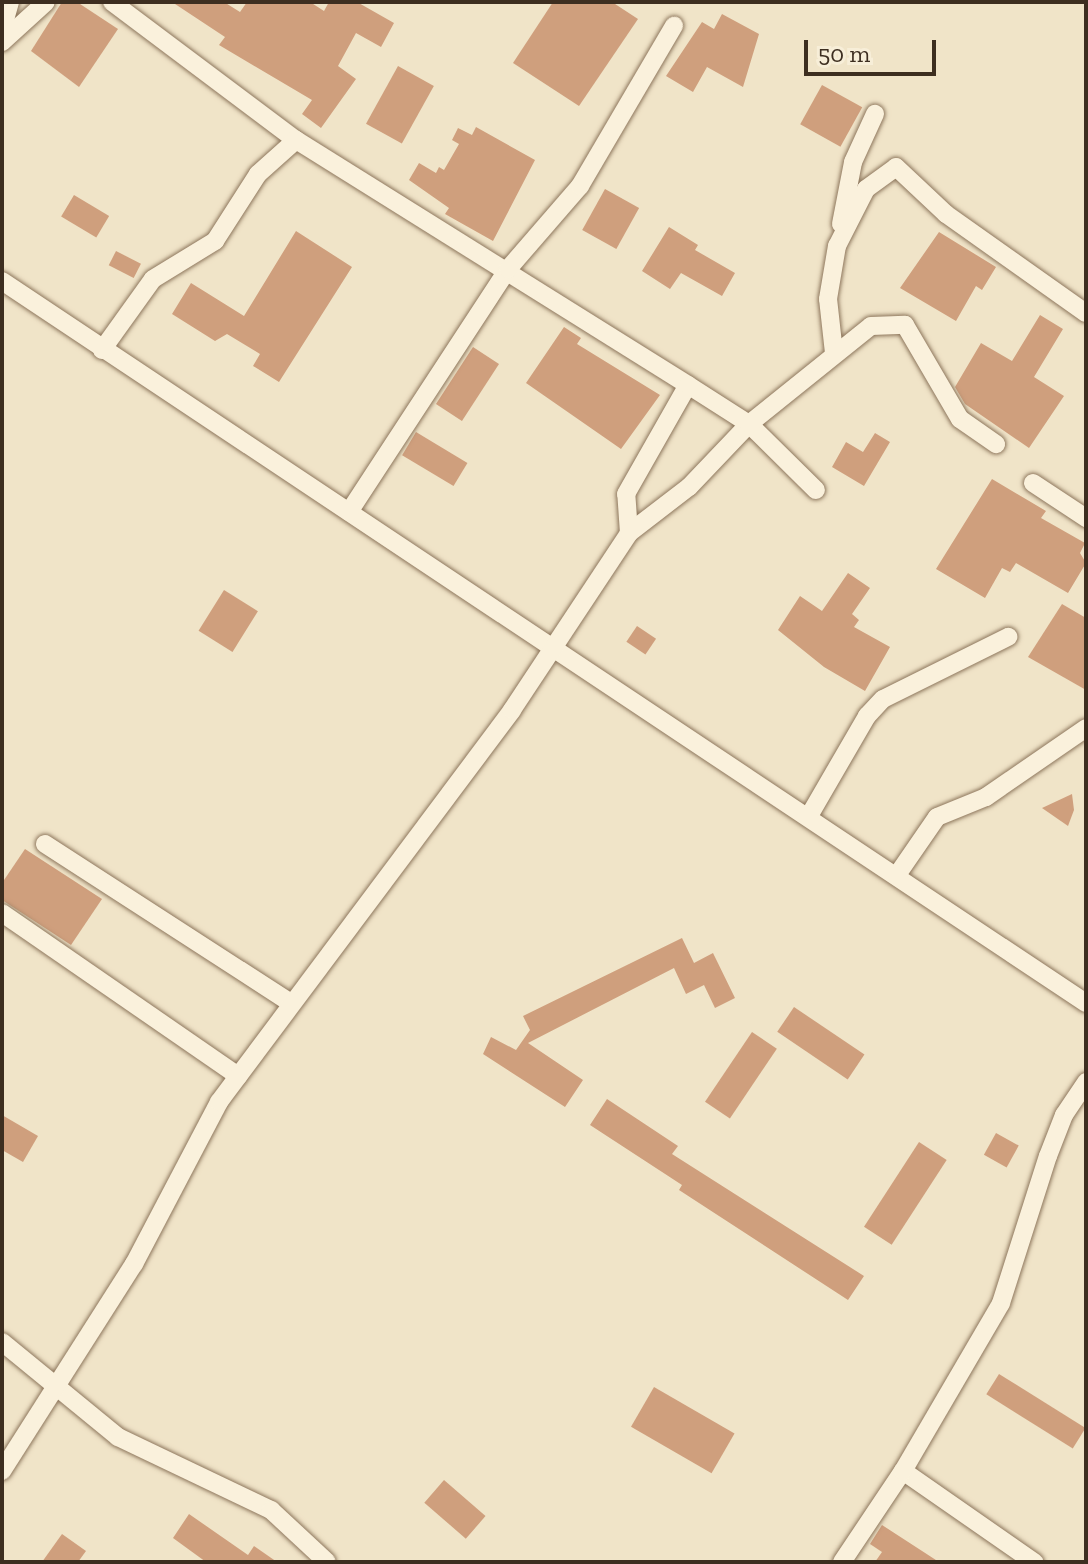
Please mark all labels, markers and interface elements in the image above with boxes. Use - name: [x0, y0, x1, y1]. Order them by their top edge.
- scale bar: [808, 24, 940, 74]
- text: 50 m: [818, 39, 870, 68]

